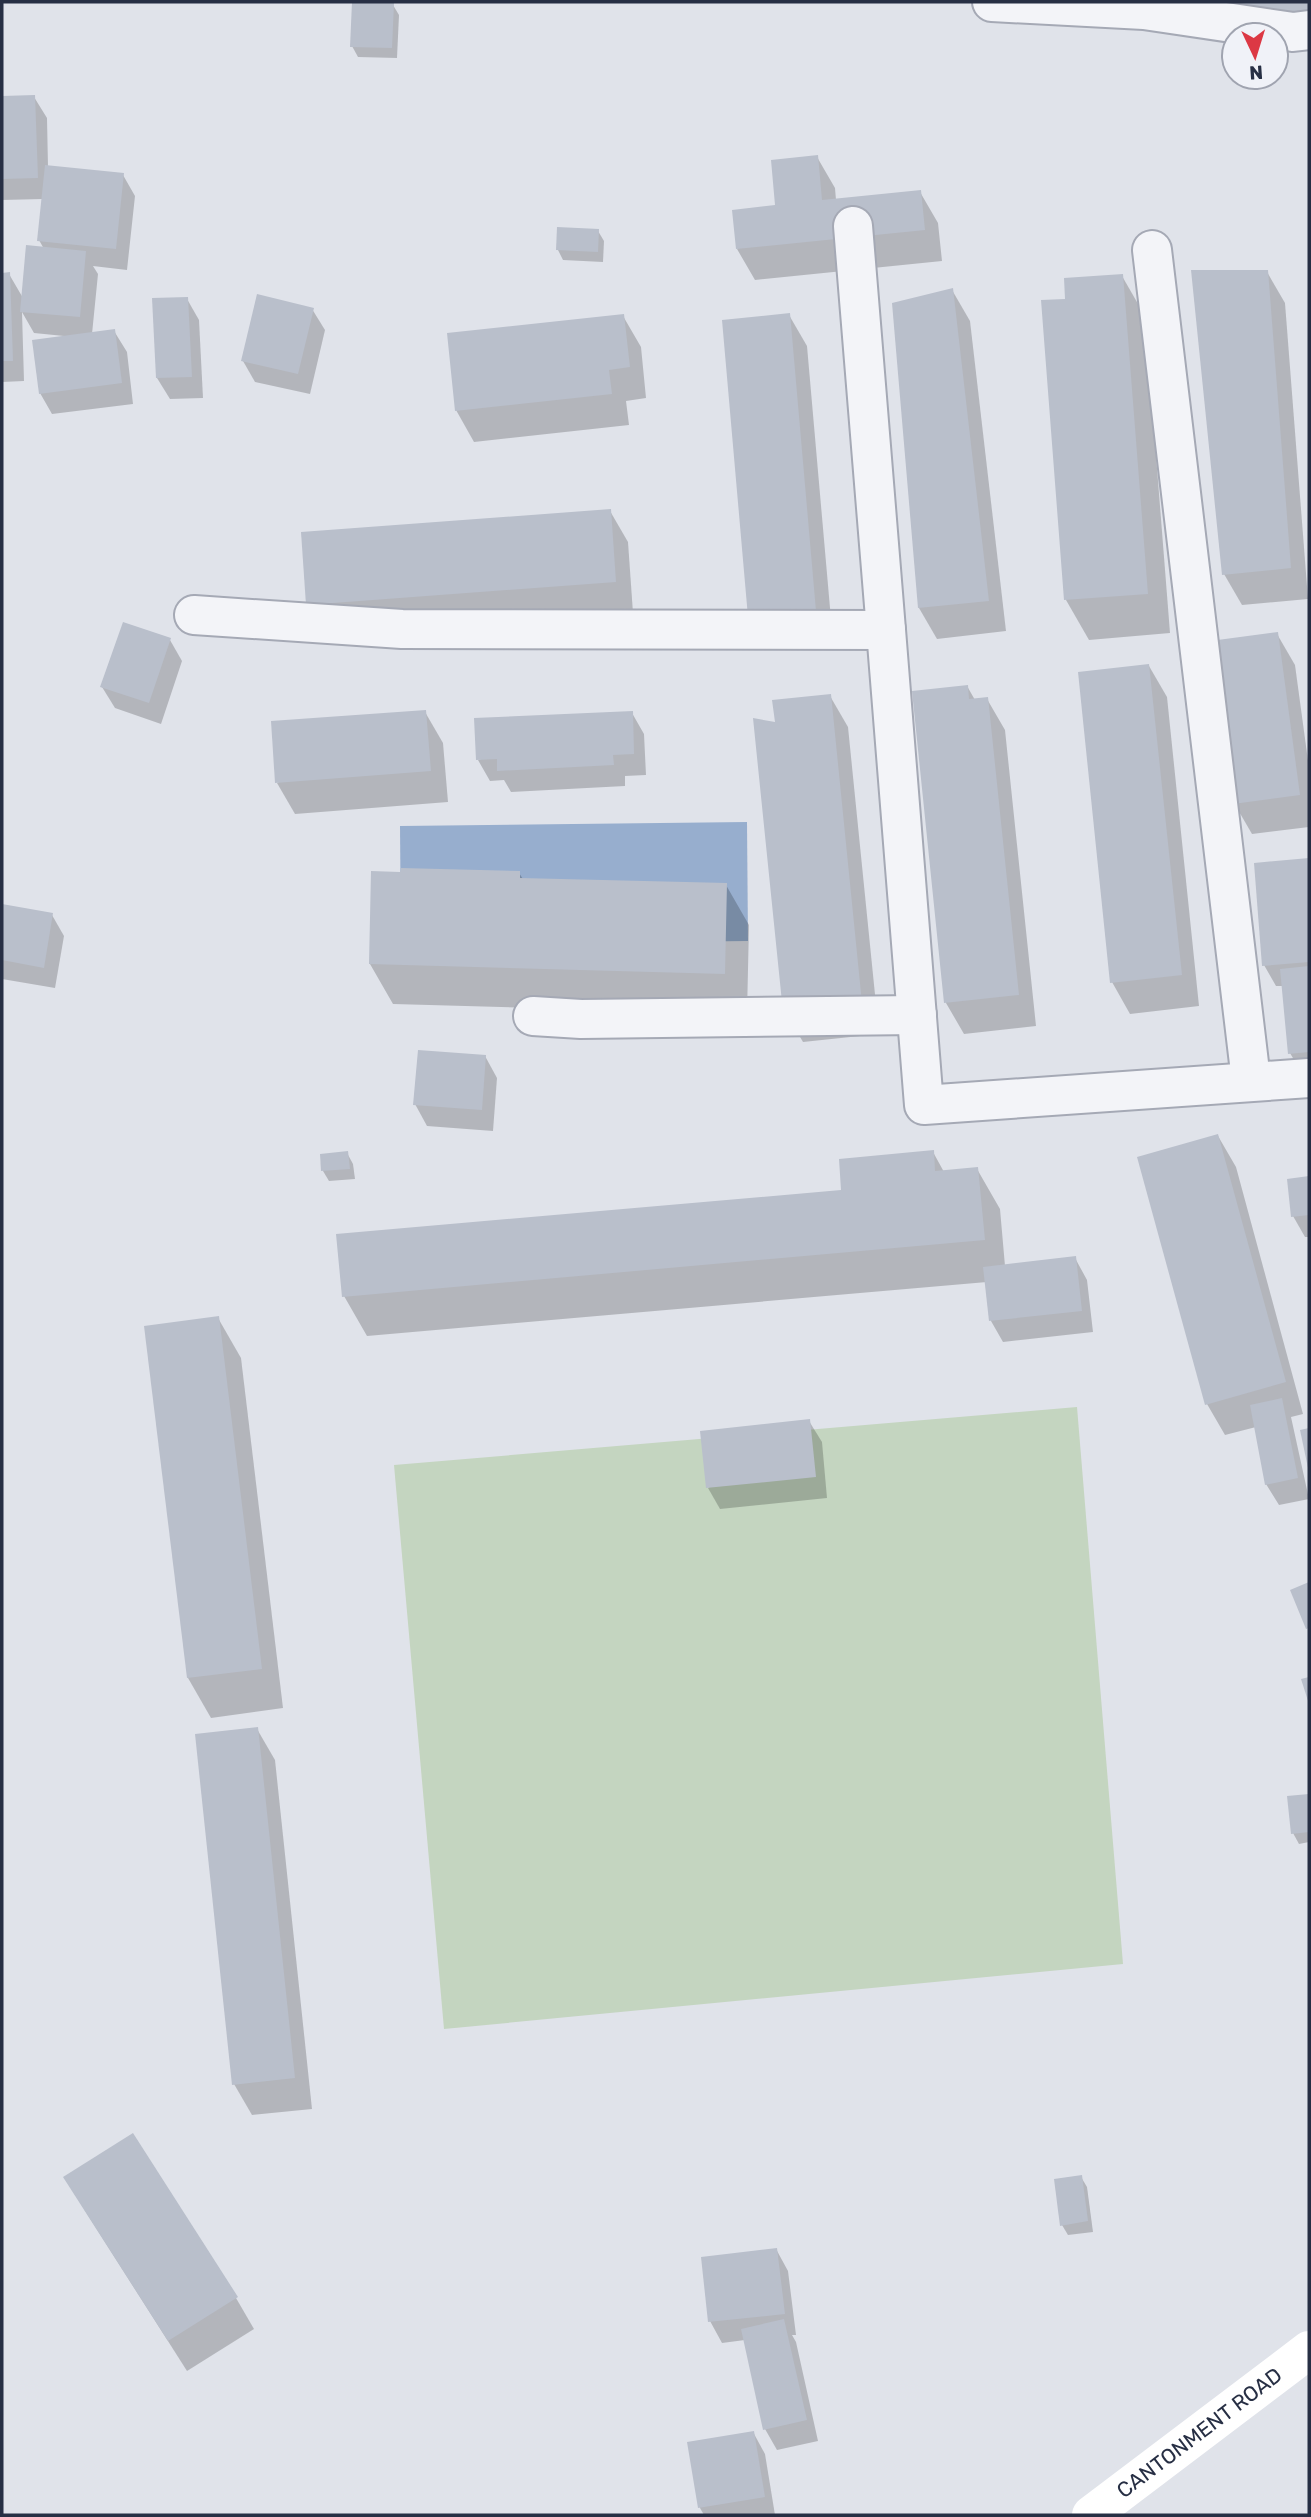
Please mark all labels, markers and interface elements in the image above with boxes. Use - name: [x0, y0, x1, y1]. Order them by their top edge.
- north arrow: [1220, 21, 1290, 91]
- text: N: [1249, 61, 1264, 84]
- street label: CANTONMENT ROAD: [1112, 2362, 1287, 2503]

